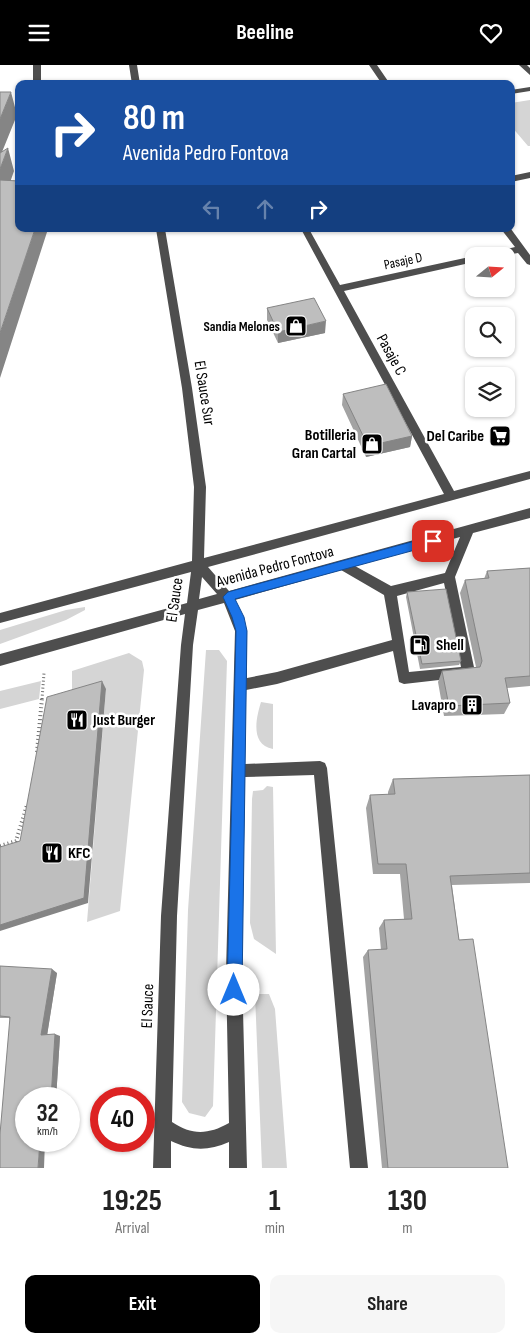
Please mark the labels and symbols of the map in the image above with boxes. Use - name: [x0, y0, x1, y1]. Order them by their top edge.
- north arrow: [465, 247, 515, 297]
- street label: Pasaje D: [382, 249, 424, 273]
- shop icon: Sandia Melones: [284, 314, 308, 338]
- place label: Sandia Melones: [204, 318, 280, 335]
- street label: Pasaje C: [372, 331, 410, 379]
- street label: El Sauce Sur: [190, 359, 219, 427]
- supermarket icon: Del Caribe: [488, 424, 512, 448]
- place label: Botilleria Gran Cartal: [292, 426, 356, 463]
- place label: Del Caribe: [427, 427, 484, 446]
- shop icon: Botilleria Gran Cartal: [360, 432, 384, 456]
- pin: [412, 520, 454, 562]
- street label: Avenida Pedro Fontova: [213, 542, 336, 592]
- street label: El Sauce: [162, 577, 188, 623]
- fuel station icon: Shell: [408, 633, 432, 657]
- place label: Shell: [436, 636, 464, 655]
- building icon: Lavapro: [460, 693, 484, 717]
- place label: Lavapro: [411, 696, 456, 715]
- restaurant icon: Just Burger: [65, 708, 89, 732]
- place label: Just Burger: [92, 711, 155, 730]
- restaurant icon: KFC: [40, 841, 64, 865]
- place label: KFC: [68, 844, 91, 863]
- position arrow: [207, 963, 259, 1015]
- street label: El Sauce: [138, 983, 158, 1029]
- speed limit sign: 40: [90, 1087, 155, 1152]

